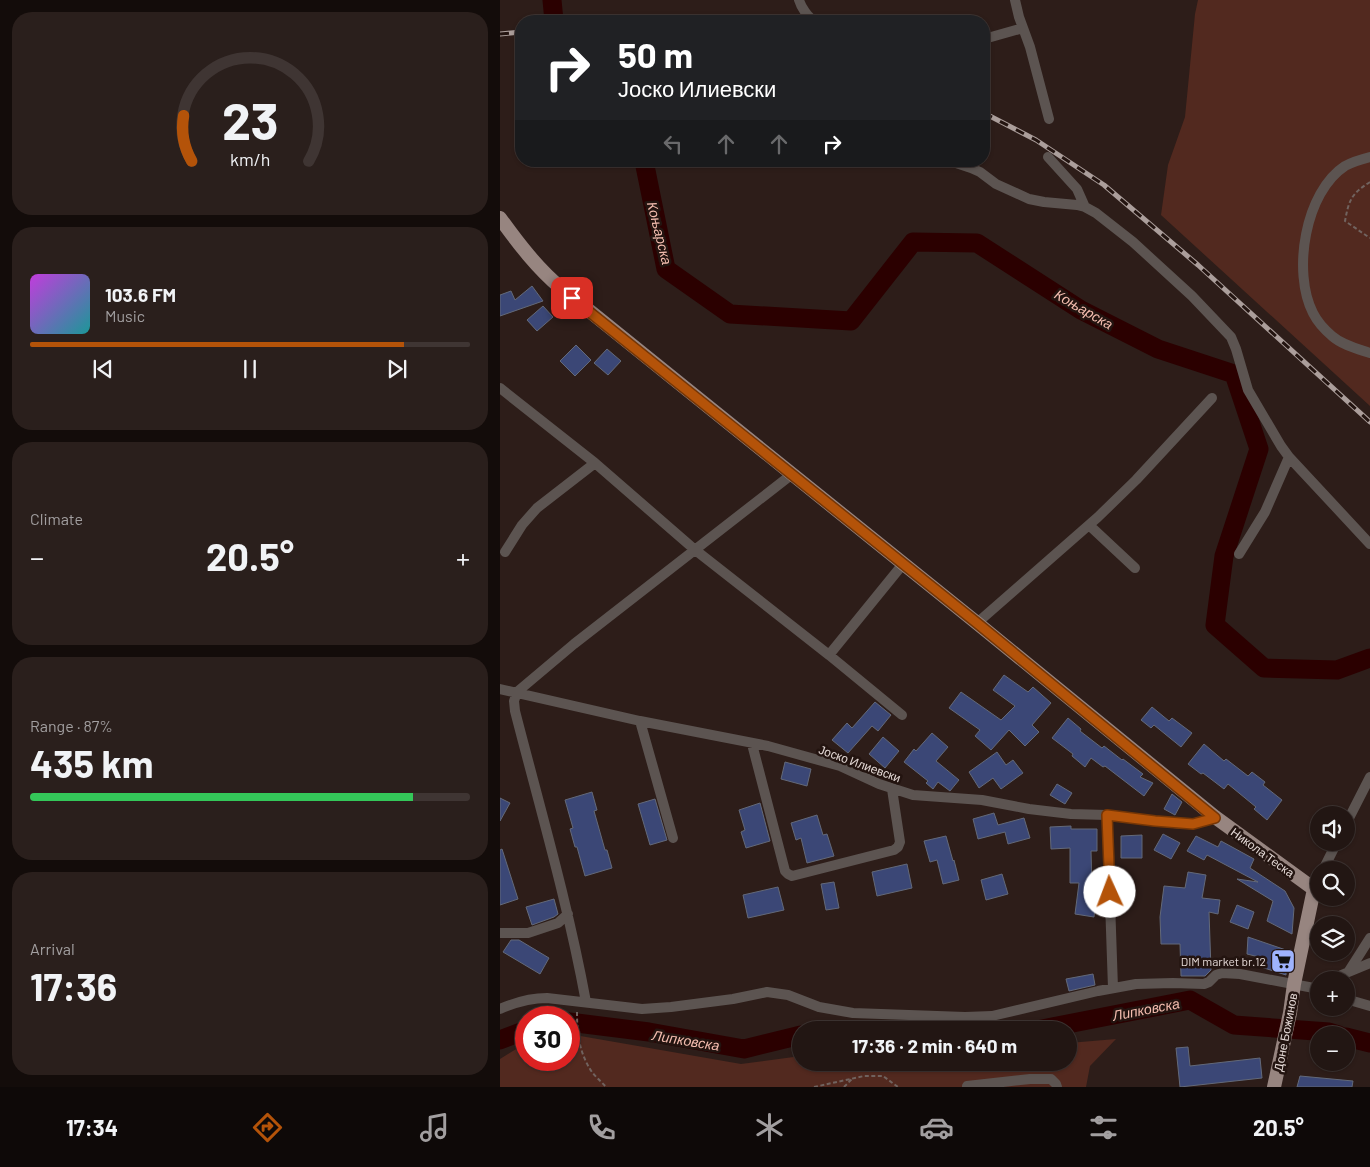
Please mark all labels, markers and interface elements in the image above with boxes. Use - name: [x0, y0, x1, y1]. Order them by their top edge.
- text: 50 m: [618, 33, 693, 75]
- icon: right: [535, 35, 600, 100]
- text: Јоско Илиевски: [618, 75, 776, 101]
- text: 23: [222, 88, 278, 150]
- icon: left: [659, 130, 687, 158]
- icon: ahead: [712, 130, 740, 158]
- icon: ahead: [765, 130, 793, 158]
- icon: right: [818, 130, 846, 158]
- text: km/h: [230, 148, 270, 170]
- water label: Коњарска: [644, 200, 676, 267]
- pin: [551, 277, 593, 319]
- text: 103.6 FM: [105, 283, 176, 306]
- icon: arrive: [558, 284, 586, 312]
- water label: Коњарска: [1052, 285, 1116, 333]
- text: Music: [105, 306, 145, 325]
- icon: previous: [89, 355, 117, 383]
- icon: pause: [236, 355, 264, 383]
- icon: next: [383, 355, 411, 383]
- text: Climate: [30, 509, 83, 528]
- text: 20.5°: [206, 533, 294, 579]
- text: −: [30, 540, 44, 574]
- text: +: [456, 540, 470, 574]
- text: Range · 87%: [30, 716, 113, 735]
- text: 435 km: [30, 740, 154, 786]
- street label: Јоско Илиевски: [817, 742, 903, 784]
- map controls: [1310, 806, 1355, 1071]
- button: sound: [1310, 806, 1355, 851]
- street label: Никола Теска: [1229, 824, 1298, 880]
- button: search: [1310, 861, 1355, 906]
- position arrow: [1083, 865, 1135, 917]
- button: layers: [1310, 916, 1355, 961]
- text: Arrival: [30, 939, 75, 958]
- supermarket icon: DIM market br.12: [1270, 948, 1296, 974]
- place label: DIM market br.12: [1181, 954, 1266, 968]
- text: 17:36: [30, 963, 117, 1009]
- button: +: [1310, 971, 1355, 1016]
- street label: Доне Божинов: [1271, 992, 1300, 1073]
- water label: Липковска: [1110, 994, 1181, 1024]
- speed limit sign: 30: [515, 1006, 580, 1071]
- water label: Липковска: [650, 1026, 721, 1054]
- button: −: [1310, 1026, 1355, 1071]
- text: 17:36 · 2 min · 640 m: [852, 1034, 1017, 1057]
- icon: directions: [250, 1110, 285, 1145]
- icon: music: [417, 1110, 452, 1145]
- icon: phone: [584, 1110, 619, 1145]
- icon: climate: [752, 1110, 787, 1145]
- icon: car: [919, 1110, 954, 1145]
- icon: filters: [1086, 1110, 1121, 1145]
- text: 17:34: [66, 1114, 118, 1140]
- text: 20.5°: [1253, 1114, 1304, 1140]

